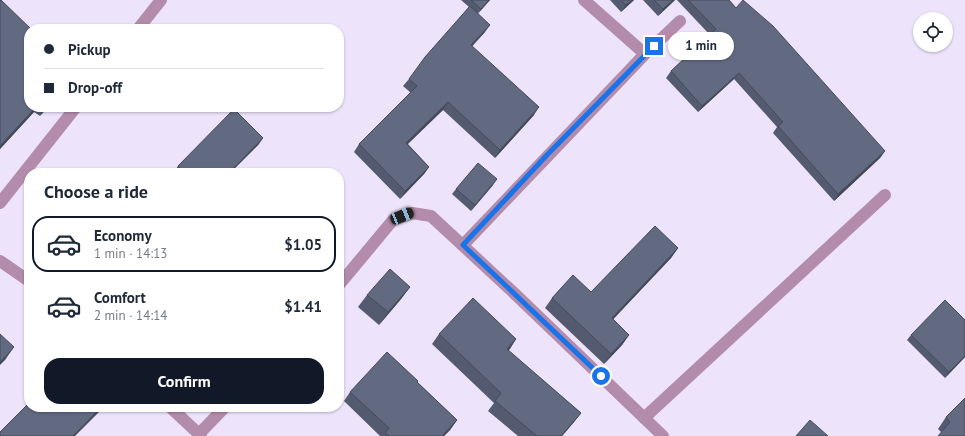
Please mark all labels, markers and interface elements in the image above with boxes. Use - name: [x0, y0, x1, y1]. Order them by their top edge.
- map controls: [913, 12, 953, 52]
- button: locate: [913, 12, 953, 52]
- callout: 1 min: [668, 32, 734, 60]
- route end: [645, 37, 663, 55]
- text: 1 min: [685, 37, 717, 54]
- text: Pickup: [68, 40, 111, 59]
- text: Drop-off: [68, 78, 122, 97]
- text: Choose a ride: [44, 180, 148, 203]
- car: [389, 206, 415, 226]
- icon: car: [46, 226, 82, 262]
- text: Economy: [94, 226, 152, 245]
- text: $1.05: [284, 235, 322, 254]
- text: 1 min · 14:13: [94, 245, 167, 262]
- icon: car: [46, 288, 82, 324]
- text: Comfort: [94, 288, 146, 307]
- text: $1.41: [284, 297, 322, 316]
- text: 2 min · 14:14: [94, 307, 167, 324]
- button: Confirm: [44, 358, 324, 404]
- route start: [592, 367, 610, 385]

